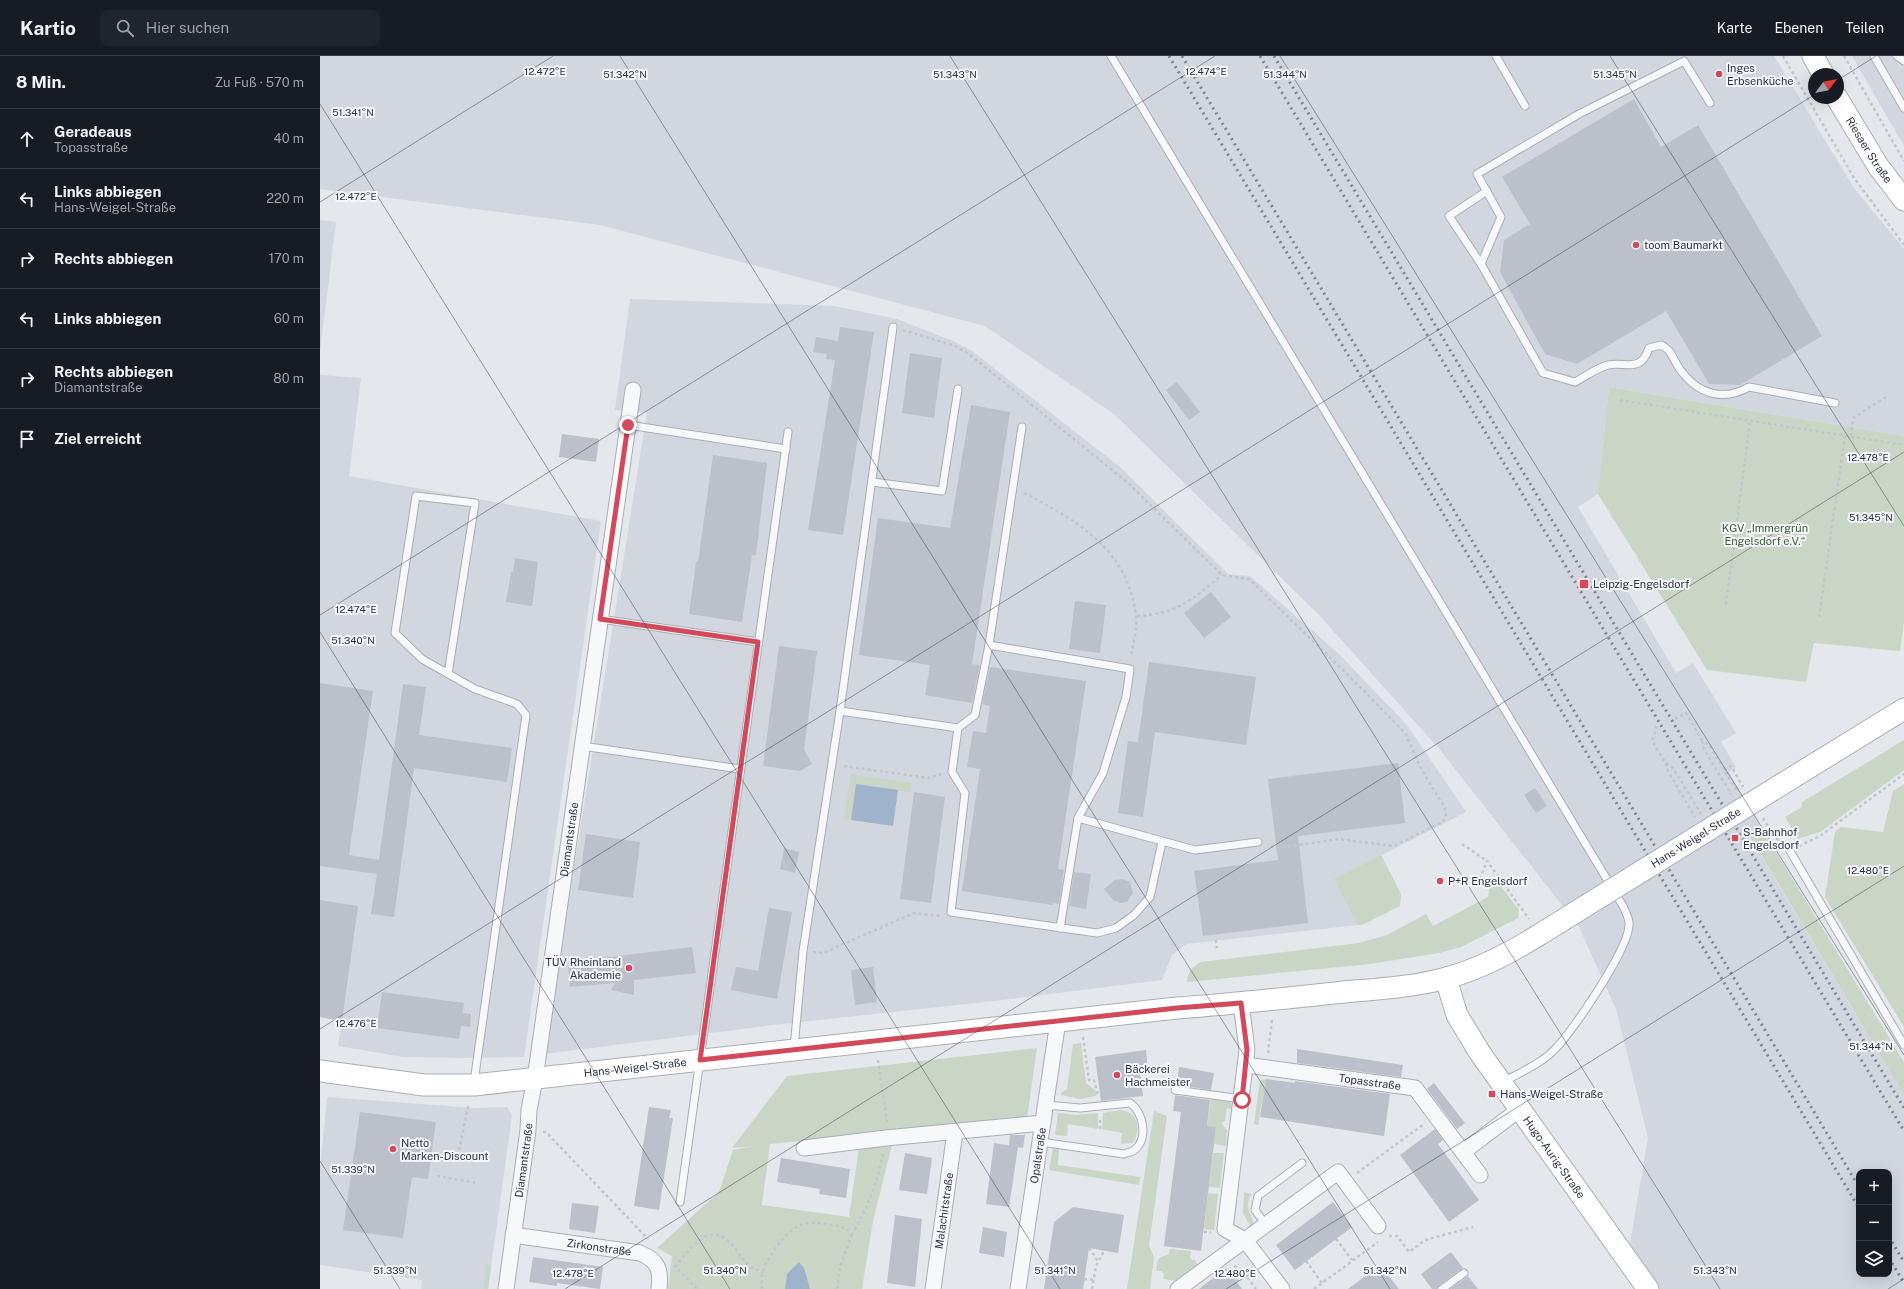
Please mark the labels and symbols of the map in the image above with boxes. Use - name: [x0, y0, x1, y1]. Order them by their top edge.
- place label: Inges Erbsenküche: [1727, 62, 1794, 87]
- text: 12.472°E: [524, 65, 566, 77]
- text: 12.474°E: [1185, 65, 1227, 77]
- text: 51.342°N: [603, 68, 647, 80]
- text: 51.343°N: [933, 68, 977, 80]
- text: 51.344°N: [1263, 68, 1307, 80]
- text: 51.345°N: [1593, 68, 1637, 80]
- north arrow: [1808, 68, 1844, 104]
- marker: Inges Erbsenküche: [1714, 69, 1724, 79]
- text: 51.341°N: [332, 106, 374, 118]
- street label: Riesaer Straße: [1844, 115, 1895, 185]
- text: 12.472°E: [335, 190, 377, 202]
- place label: toom Baumarkt: [1644, 239, 1723, 251]
- marker: toom Baumarkt: [1631, 240, 1641, 250]
- route end: [619, 416, 637, 434]
- text: 12.478°E: [1847, 451, 1889, 463]
- text: 51.345°N: [1849, 511, 1893, 523]
- park label: KGV „Immergrün Engelsdorf e.V.“: [1722, 522, 1808, 547]
- marker: Leipzig-Engelsdorf: [1578, 578, 1590, 590]
- place label: Leipzig-Engelsdorf: [1593, 578, 1690, 590]
- text: 12.474°E: [335, 603, 377, 615]
- text: 51.340°N: [331, 634, 375, 646]
- street label: Diamantstraße: [558, 801, 580, 878]
- street label: Hans-Weigel-Straße: [1649, 805, 1743, 870]
- place label: S-Bahnhof Engelsdorf: [1743, 826, 1800, 851]
- marker: S-Bahnhof Engelsdorf: [1730, 833, 1740, 843]
- text: 12.480°E: [1847, 864, 1889, 876]
- place label: P+R Engelsdorf: [1448, 875, 1528, 887]
- marker: P+R Engelsdorf: [1435, 876, 1445, 886]
- place label: TÜV Rheinland Akademie: [545, 955, 621, 981]
- marker: TÜV Rheinland Akademie: [624, 963, 634, 973]
- text: 12.476°E: [335, 1017, 377, 1029]
- text: 51.344°N: [1849, 1040, 1893, 1052]
- street label: Hans-Weigel-Straße: [583, 1056, 687, 1079]
- place label: Bäckerei Hachmeister: [1125, 1063, 1190, 1088]
- marker: Bäckerei Hachmeister: [1112, 1070, 1122, 1080]
- street label: Topasstraße: [1338, 1072, 1402, 1092]
- place label: Hans-Weigel-Straße: [1500, 1088, 1603, 1100]
- marker: Hans-Weigel-Straße: [1487, 1089, 1497, 1099]
- route start: [1233, 1091, 1251, 1109]
- street label: Hugo-Aurig-Straße: [1521, 1114, 1587, 1200]
- street label: Diamantstraße: [513, 1123, 534, 1198]
- street label: Opalstraße: [1028, 1127, 1048, 1184]
- place label: Netto Marken-Discount: [401, 1137, 489, 1162]
- marker: Netto Marken-Discount: [388, 1144, 398, 1154]
- text: 51.339°N: [331, 1163, 375, 1175]
- street label: Malachitstraße: [933, 1172, 955, 1250]
- street label: Zirkonstraße: [566, 1237, 632, 1258]
- text: 51.339°N: [373, 1264, 417, 1276]
- text: 51.340°N: [703, 1264, 747, 1276]
- text: 51.341°N: [1034, 1264, 1076, 1276]
- text: 51.342°N: [1363, 1264, 1407, 1276]
- text: 51.343°N: [1693, 1264, 1737, 1276]
- text: 12.478°E: [552, 1267, 594, 1279]
- text: 12.480°E: [1214, 1267, 1256, 1279]

